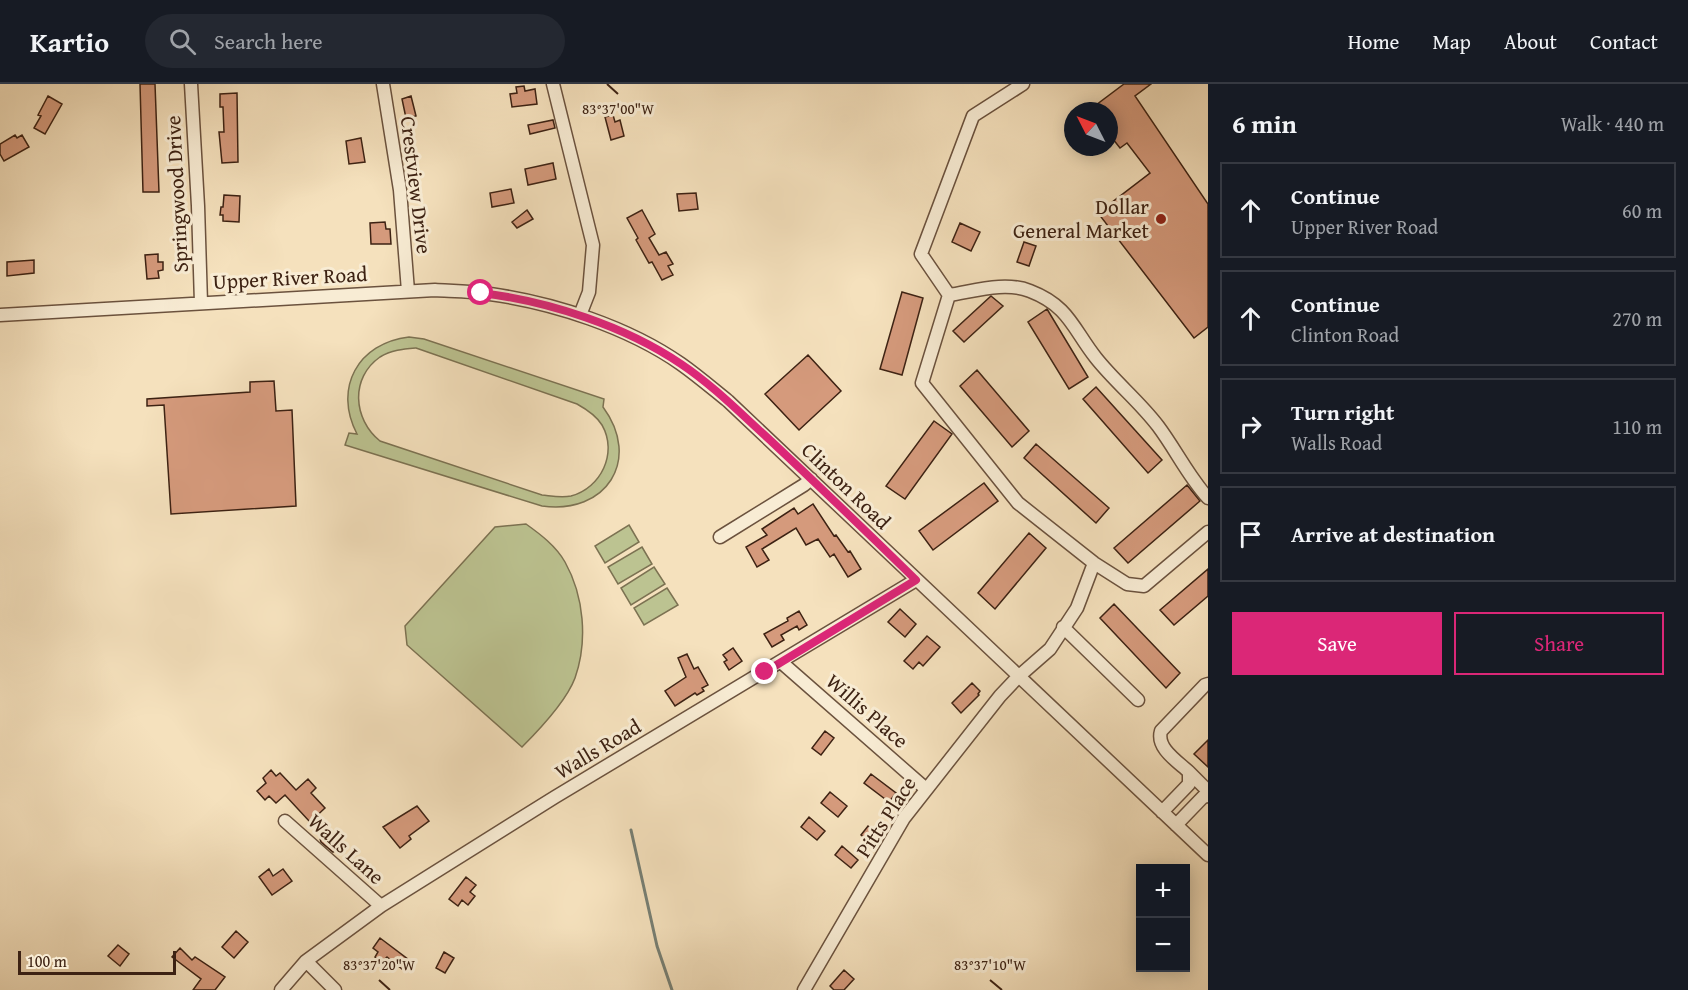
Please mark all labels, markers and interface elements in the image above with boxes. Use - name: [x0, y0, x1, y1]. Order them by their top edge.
- search box: [145, 14, 565, 68]
- text: Kartio: [30, 21, 109, 62]
- icon: search: [166, 25, 199, 58]
- text: Search here: [214, 25, 323, 57]
- text: Home: [1348, 26, 1399, 57]
- text: Map: [1432, 26, 1471, 57]
- text: About: [1504, 26, 1557, 57]
- text: Contact: [1590, 26, 1658, 57]
- text: 83°37'00"W: [582, 98, 654, 119]
- north arrow: [1064, 102, 1118, 156]
- text: 6 min: [1232, 104, 1297, 143]
- text: Walk · 440 m: [1561, 109, 1664, 138]
- street label: Crestview Drive: [393, 114, 440, 256]
- street label: Springwood Drive: [157, 115, 196, 273]
- text: Continue: [1291, 180, 1380, 212]
- place label: Dollar General Market: [1013, 191, 1150, 246]
- icon: ahead: [1234, 194, 1267, 227]
- text: 60 m: [1622, 196, 1662, 225]
- marker: Dollar General Market: [1154, 212, 1168, 226]
- text: Upper River Road: [1291, 212, 1438, 241]
- street label: Upper River Road: [212, 258, 369, 297]
- route start: [467, 279, 493, 305]
- text: Continue: [1291, 288, 1380, 320]
- icon: ahead: [1234, 302, 1267, 335]
- text: 270 m: [1612, 304, 1662, 333]
- text: Clinton Road: [1291, 320, 1399, 349]
- text: Turn right: [1291, 396, 1394, 428]
- icon: right: [1234, 410, 1267, 443]
- text: 110 m: [1612, 412, 1662, 441]
- text: Walls Road: [1291, 428, 1382, 457]
- street label: Clinton Road: [795, 435, 898, 537]
- icon: arrive: [1234, 518, 1267, 551]
- text: Arrive at destination: [1291, 518, 1495, 550]
- button: Save: [1232, 612, 1442, 675]
- button: Share: [1454, 612, 1664, 675]
- route end: [751, 658, 777, 684]
- street label: Willis Place: [819, 666, 916, 755]
- street label: Walls Road: [549, 710, 647, 786]
- street label: Pitts Place: [848, 770, 924, 863]
- street label: Walls Lane: [301, 806, 392, 892]
- map controls: [1136, 864, 1190, 972]
- button: +: [1136, 864, 1190, 918]
- button: −: [1136, 918, 1190, 972]
- scale bar: [18, 948, 176, 976]
- text: 100 m: [27, 949, 67, 973]
- text: 83°37'20"W: [343, 954, 415, 975]
- text: 83°37'10"W: [954, 954, 1026, 975]

